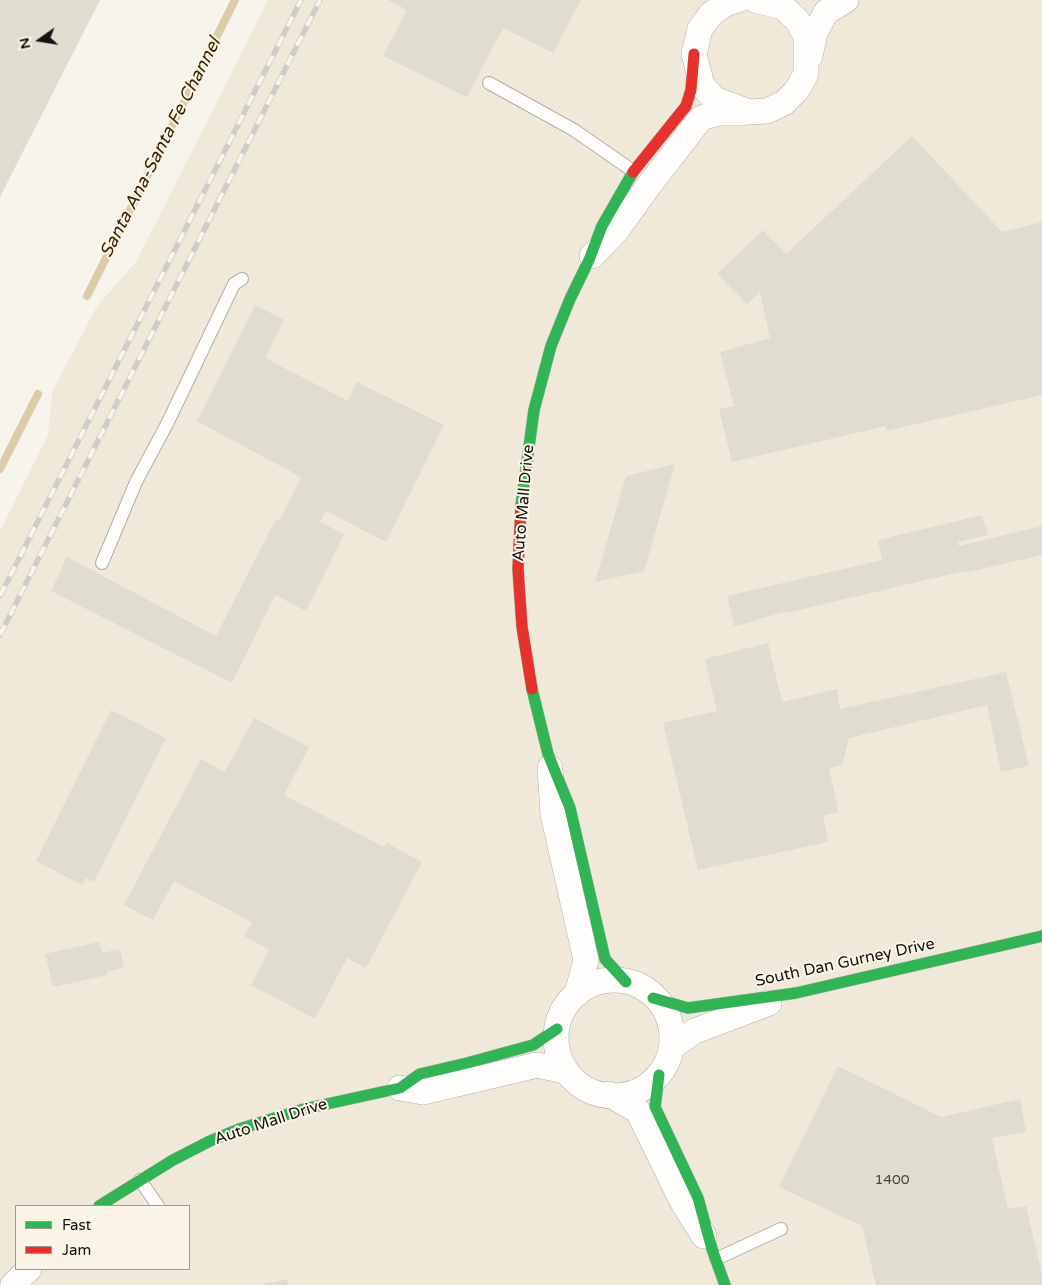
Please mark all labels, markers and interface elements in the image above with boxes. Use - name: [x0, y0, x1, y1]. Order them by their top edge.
- north arrow: [15, 15, 65, 65]
- water label: Santa Ana-Santa Fe Channel: [96, 34, 226, 262]
- text: N: [15, 36, 34, 51]
- street label: Auto Mall Drive: [509, 444, 539, 562]
- street label: South Dan Gurney Drive: [754, 935, 936, 991]
- street label: Auto Mall Drive: [212, 1095, 330, 1149]
- house number: 1400: [874, 1172, 910, 1188]
- legend: [15, 1205, 190, 1270]
- text: Fast: [62, 1216, 91, 1234]
- text: Jam: [62, 1241, 91, 1259]

